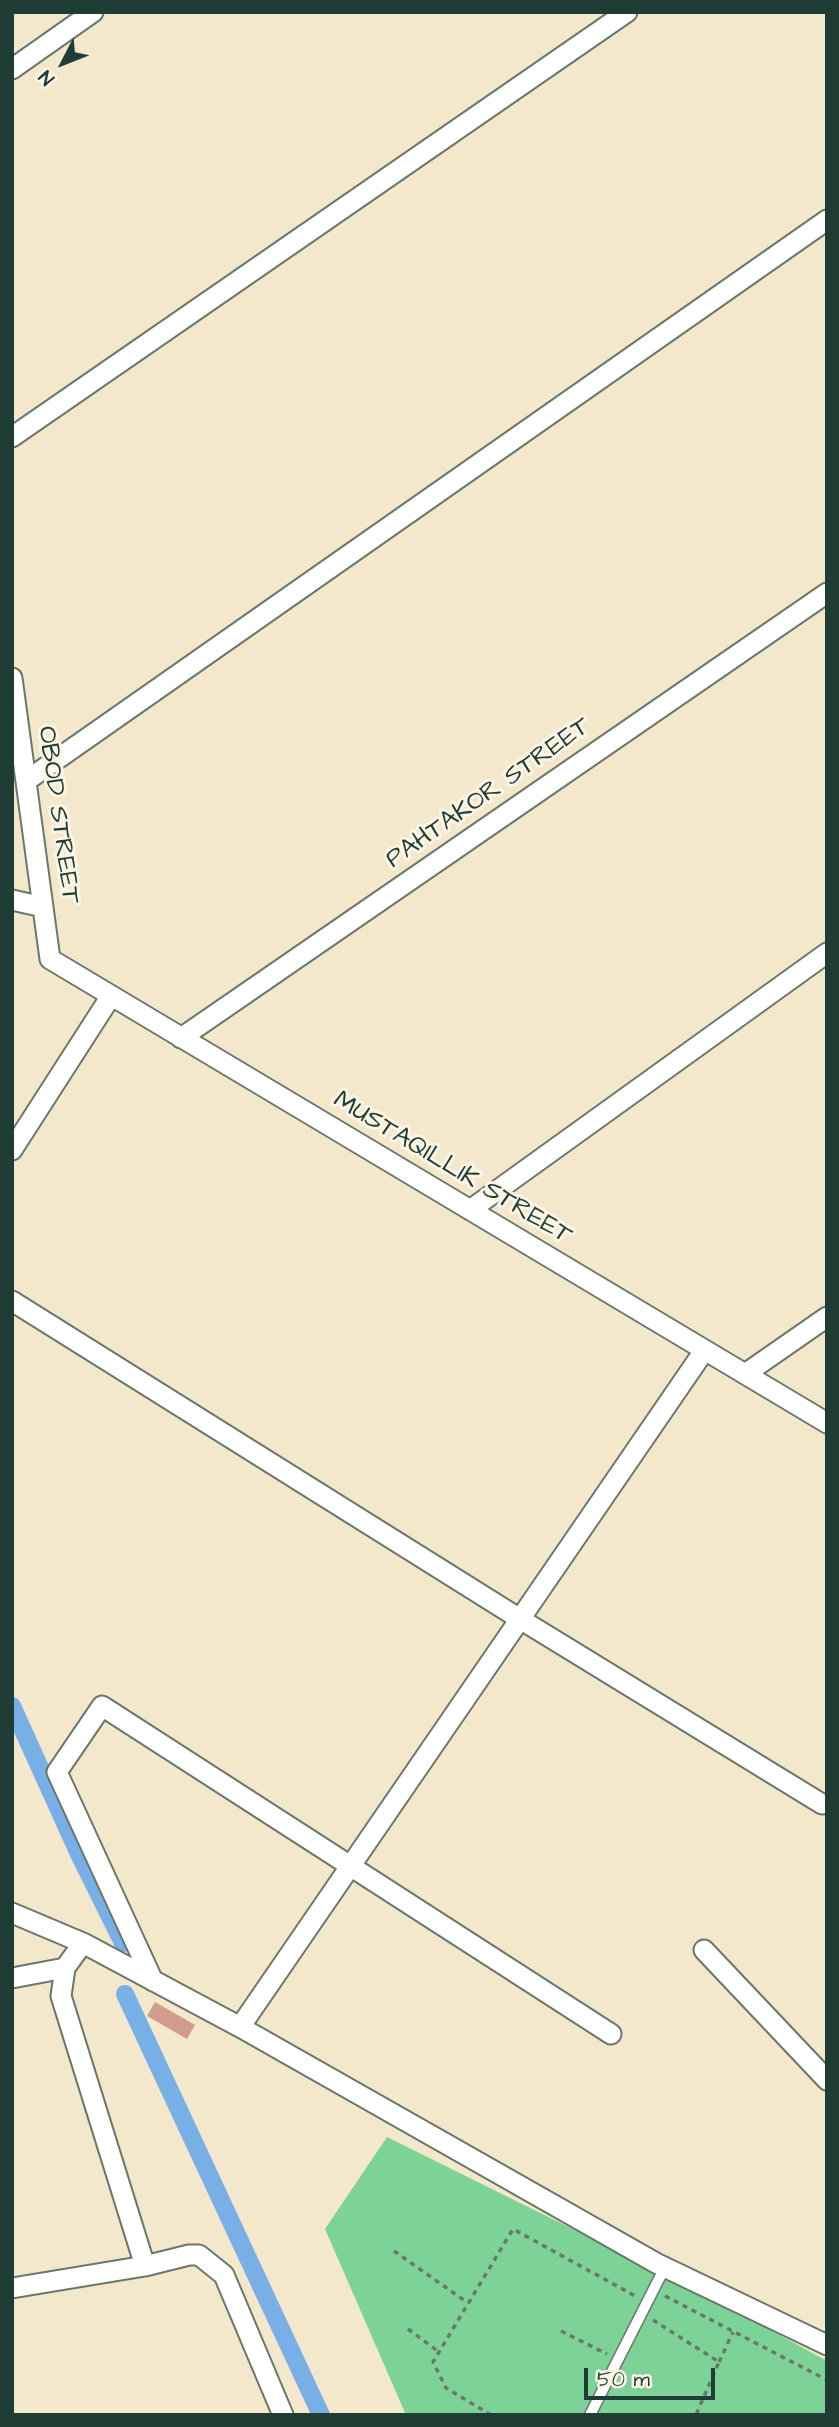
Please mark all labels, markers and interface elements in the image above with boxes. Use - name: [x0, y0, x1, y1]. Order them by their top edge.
- north arrow: [28, 28, 98, 98]
- text: N: [33, 64, 61, 91]
- street label: PAHTAKOR STREET: [381, 712, 597, 876]
- street label: OBOD STREET: [29, 724, 85, 906]
- street label: MUSTAQILLIK STREET: [327, 1085, 577, 1253]
- scale bar: [587, 2354, 718, 2398]
- text: 50 m: [597, 2365, 650, 2394]

